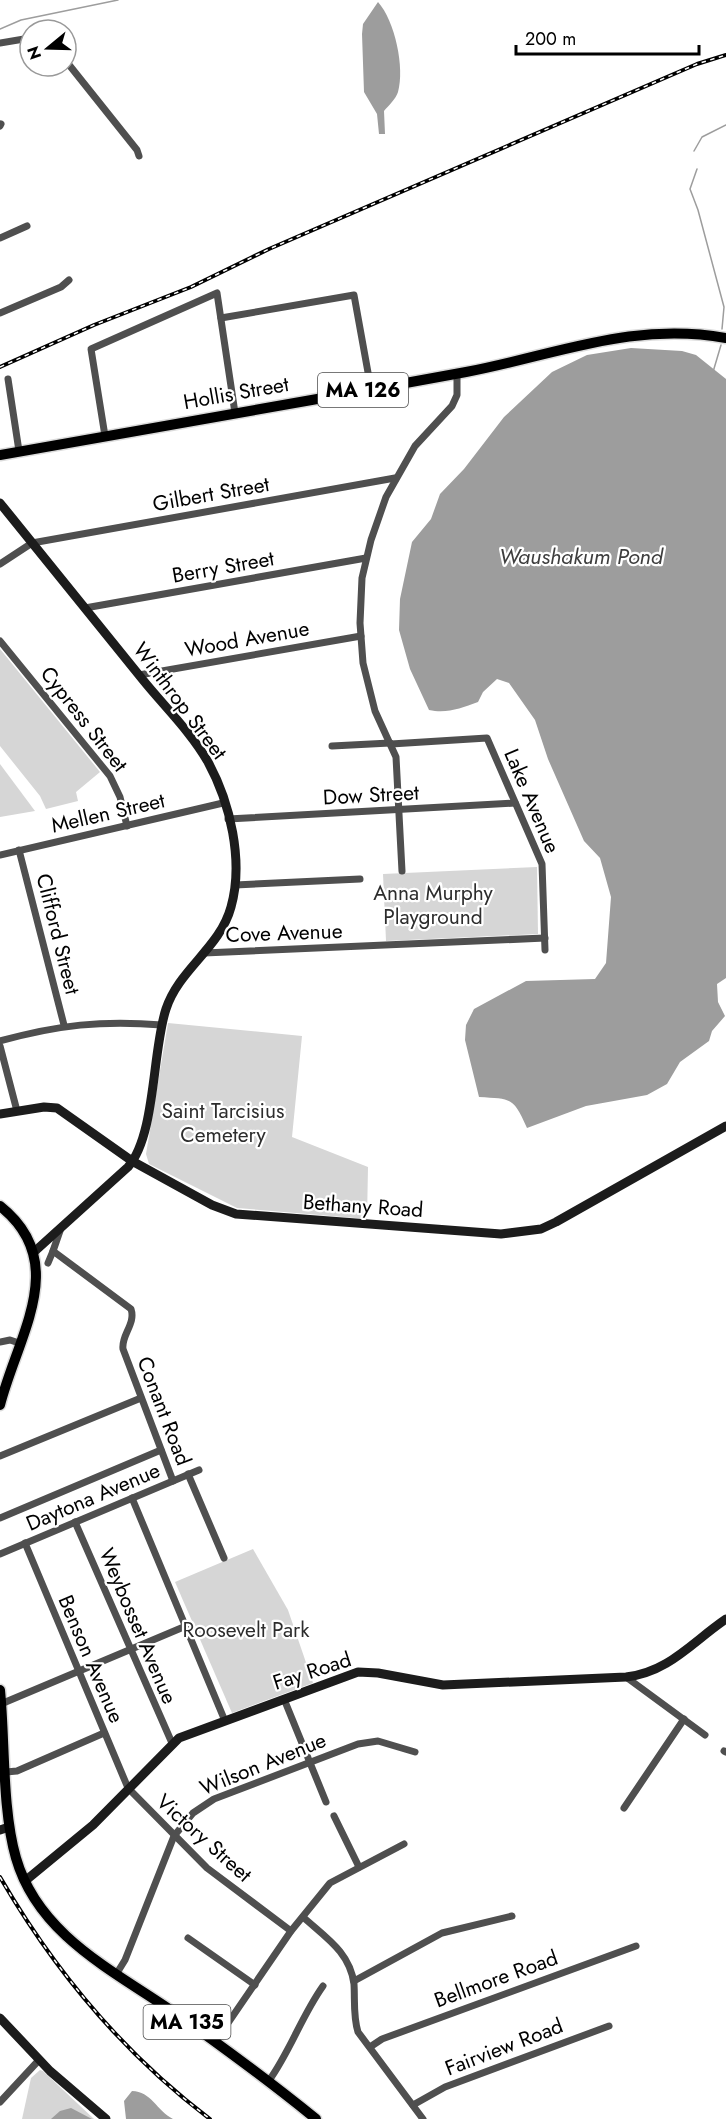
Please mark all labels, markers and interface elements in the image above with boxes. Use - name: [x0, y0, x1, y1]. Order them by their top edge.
- north arrow: [18, 18, 78, 78]
- scale bar: [516, 18, 699, 56]
- text: 200 m: [525, 26, 576, 52]
- text: N: [21, 43, 47, 62]
- street label: Hollis Street: [181, 369, 291, 417]
- road number: MA 126: [318, 373, 408, 407]
- street label: Gilbert Street: [150, 469, 272, 519]
- water label: Waushakum Pond: [499, 540, 665, 572]
- street label: Berry Street: [170, 543, 276, 591]
- street label: Wood Avenue: [182, 613, 312, 665]
- street label: Winthrop Street: [126, 636, 234, 766]
- street label: Cypress Street: [33, 660, 135, 778]
- street label: Lake Avenue: [497, 744, 568, 858]
- street label: Dow Street: [322, 778, 420, 812]
- street label: Mellen Street: [48, 785, 168, 841]
- street label: Clifford Street: [28, 870, 88, 998]
- park label: Anna Murphy Playground: [373, 878, 494, 932]
- street label: Cove Avenue: [225, 916, 343, 950]
- park label: Saint Tarcisius Cemetery: [162, 1096, 285, 1150]
- street label: Bethany Road: [302, 1187, 424, 1225]
- street label: Conant Road: [129, 1352, 199, 1470]
- street label: Daytona Avenue: [21, 1455, 165, 1539]
- street label: Weybosset Avenue: [92, 1543, 184, 1709]
- street label: Benson Avenue: [51, 1590, 131, 1728]
- park label: Roosevelt Park: [183, 1615, 310, 1645]
- street label: Fay Road: [269, 1644, 355, 1698]
- street label: Wilson Avenue: [195, 1725, 331, 1803]
- street label: Victory Street: [150, 1787, 258, 1889]
- street label: Bellmore Road: [430, 1943, 562, 2015]
- road number: MA 135: [144, 2005, 231, 2039]
- street label: Fairview Road: [441, 2011, 567, 2083]

